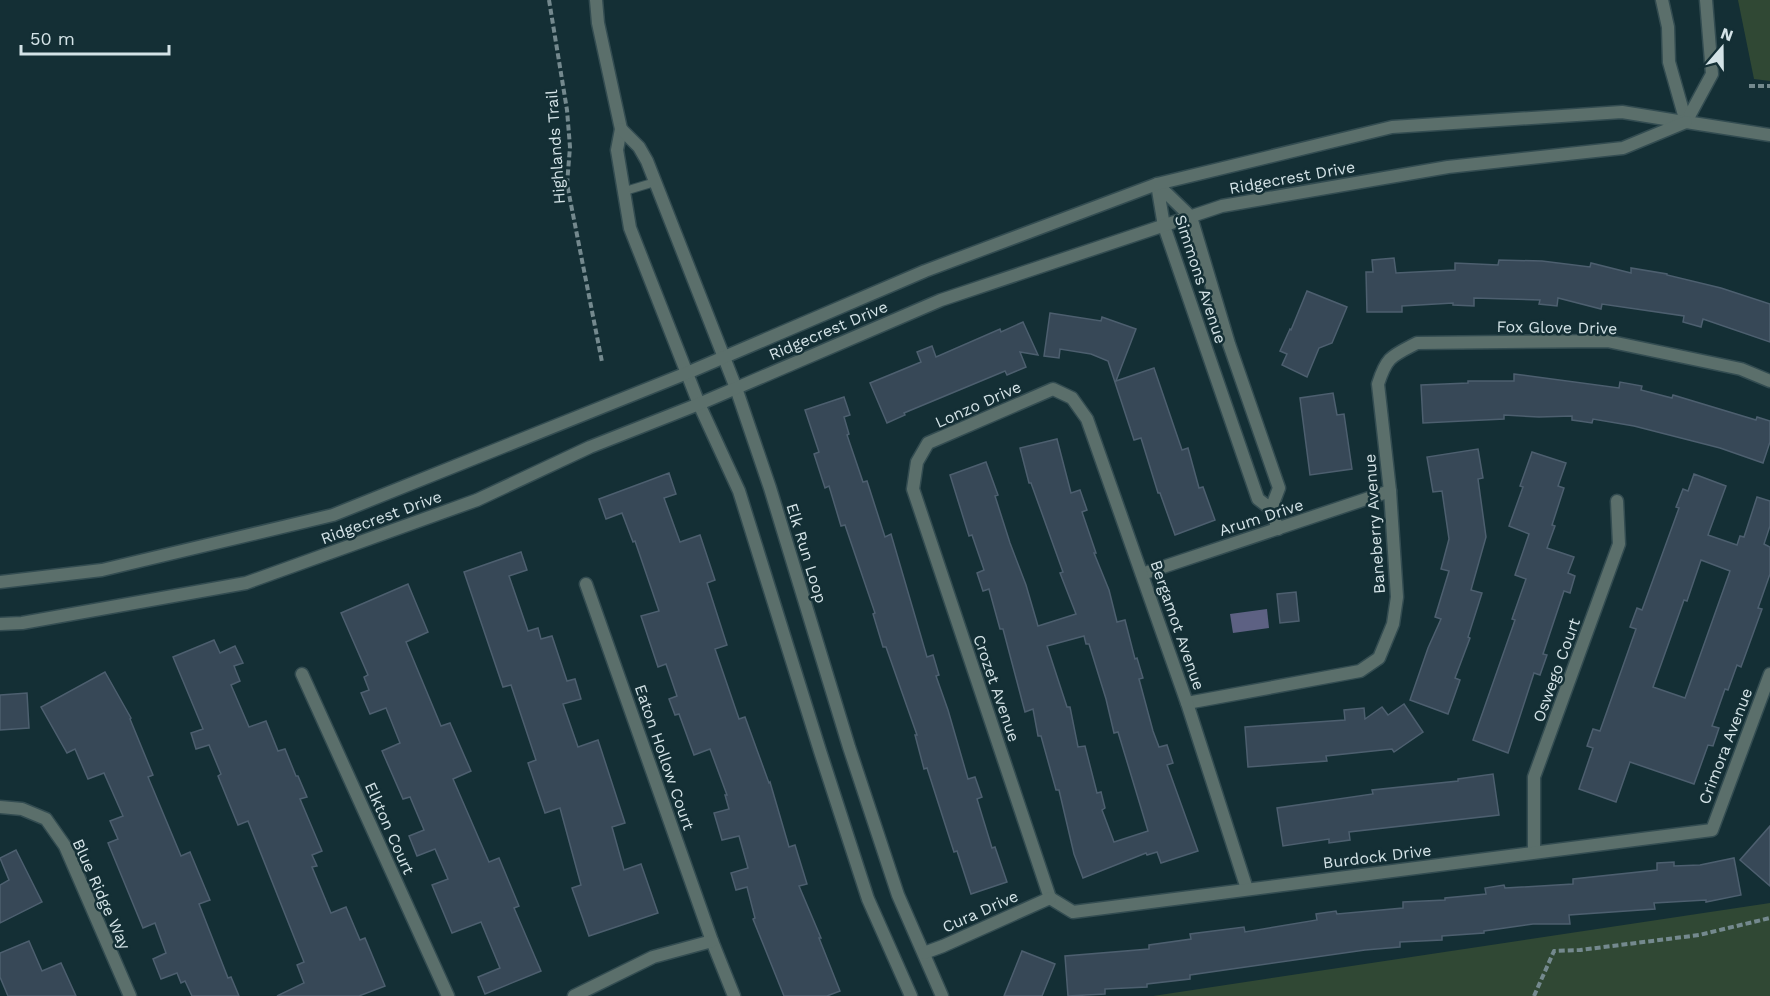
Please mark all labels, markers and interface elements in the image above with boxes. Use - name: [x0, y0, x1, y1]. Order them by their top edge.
- scale bar: [21, 18, 170, 56]
- north arrow: [1692, 18, 1752, 78]
- text: N: [1718, 23, 1736, 45]
- text: 50 m: [30, 28, 75, 49]
- street label: Highlands Trail: [542, 89, 569, 205]
- street label: Ridgecrest Drive: [1228, 157, 1356, 198]
- street label: Simmons Avenue: [1171, 212, 1230, 346]
- street label: Ridgecrest Drive: [766, 297, 891, 364]
- street label: Fox Glove Drive: [1496, 317, 1617, 338]
- street label: Lonzo Drive: [932, 377, 1024, 432]
- street label: Baneberry Avenue: [1360, 453, 1389, 595]
- street label: Ridgecrest Drive: [318, 487, 444, 548]
- street label: Arum Drive: [1217, 495, 1306, 540]
- street label: Elk Run Loop: [782, 501, 831, 605]
- street label: Bergamot Avenue: [1146, 558, 1209, 693]
- street label: Oswego Court: [1529, 615, 1584, 725]
- street label: Crozet Avenue: [969, 632, 1024, 744]
- street label: Eaton Hollow Court: [631, 682, 698, 833]
- street label: Crimora Avenue: [1695, 685, 1756, 807]
- street label: Elkton Court: [361, 779, 418, 878]
- street label: Blue Ridge Way: [69, 836, 135, 953]
- street label: Burdock Drive: [1322, 840, 1432, 873]
- street label: Cura Drive: [939, 886, 1021, 937]

